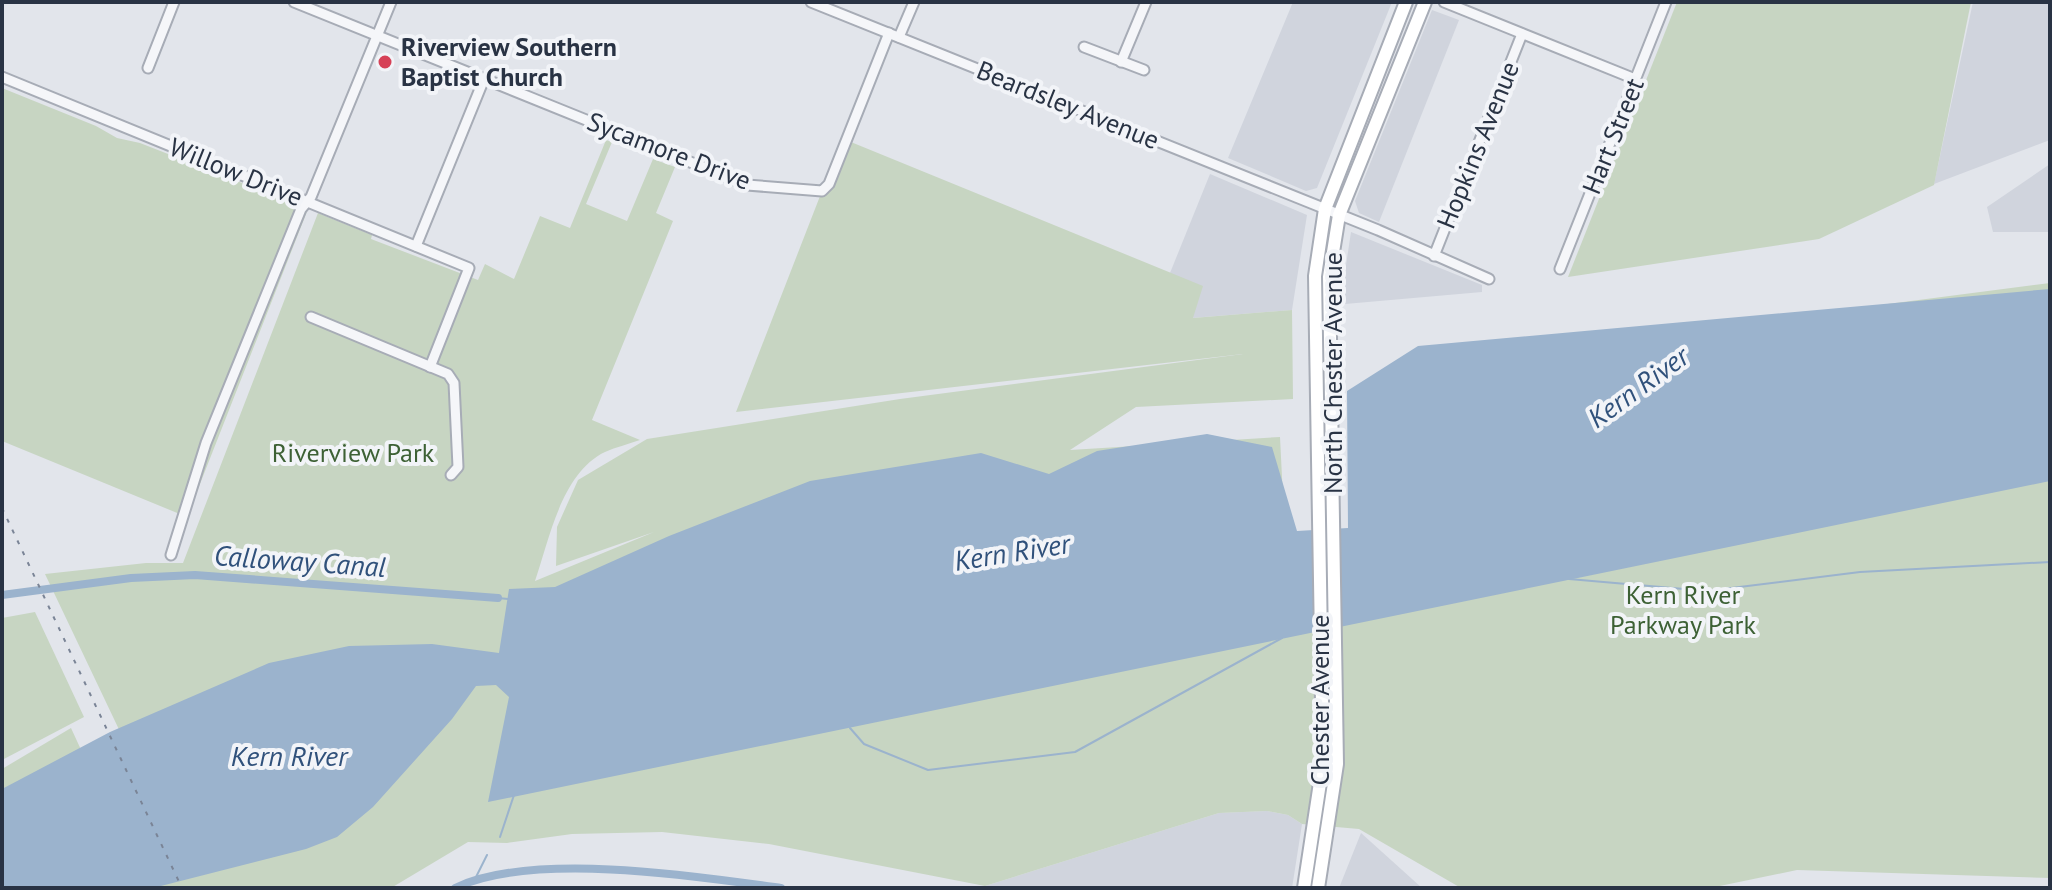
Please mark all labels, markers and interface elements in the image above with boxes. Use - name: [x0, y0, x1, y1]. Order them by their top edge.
- place label: Riverview Southern Baptist Church: [401, 30, 617, 93]
- marker: Riverview Southern Baptist Church: [376, 53, 394, 71]
- street label: Beardsley Avenue: [972, 53, 1164, 156]
- street label: Hopkins Avenue: [1429, 56, 1526, 233]
- street label: Hart Street: [1574, 73, 1651, 199]
- street label: Sycamore Drive: [583, 104, 756, 197]
- street label: Willow Drive: [165, 130, 308, 213]
- street label: North Chester Avenue: [1316, 252, 1349, 494]
- water label: Kern River: [1580, 336, 1697, 436]
- park label: Riverview Park: [272, 436, 435, 469]
- water label: Kern River: [952, 524, 1074, 579]
- water label: Calloway Canal: [213, 536, 388, 585]
- park label: Kern River Parkway Park: [1610, 578, 1756, 641]
- street label: Chester Avenue: [1303, 614, 1336, 786]
- water label: Kern River: [231, 737, 349, 774]

